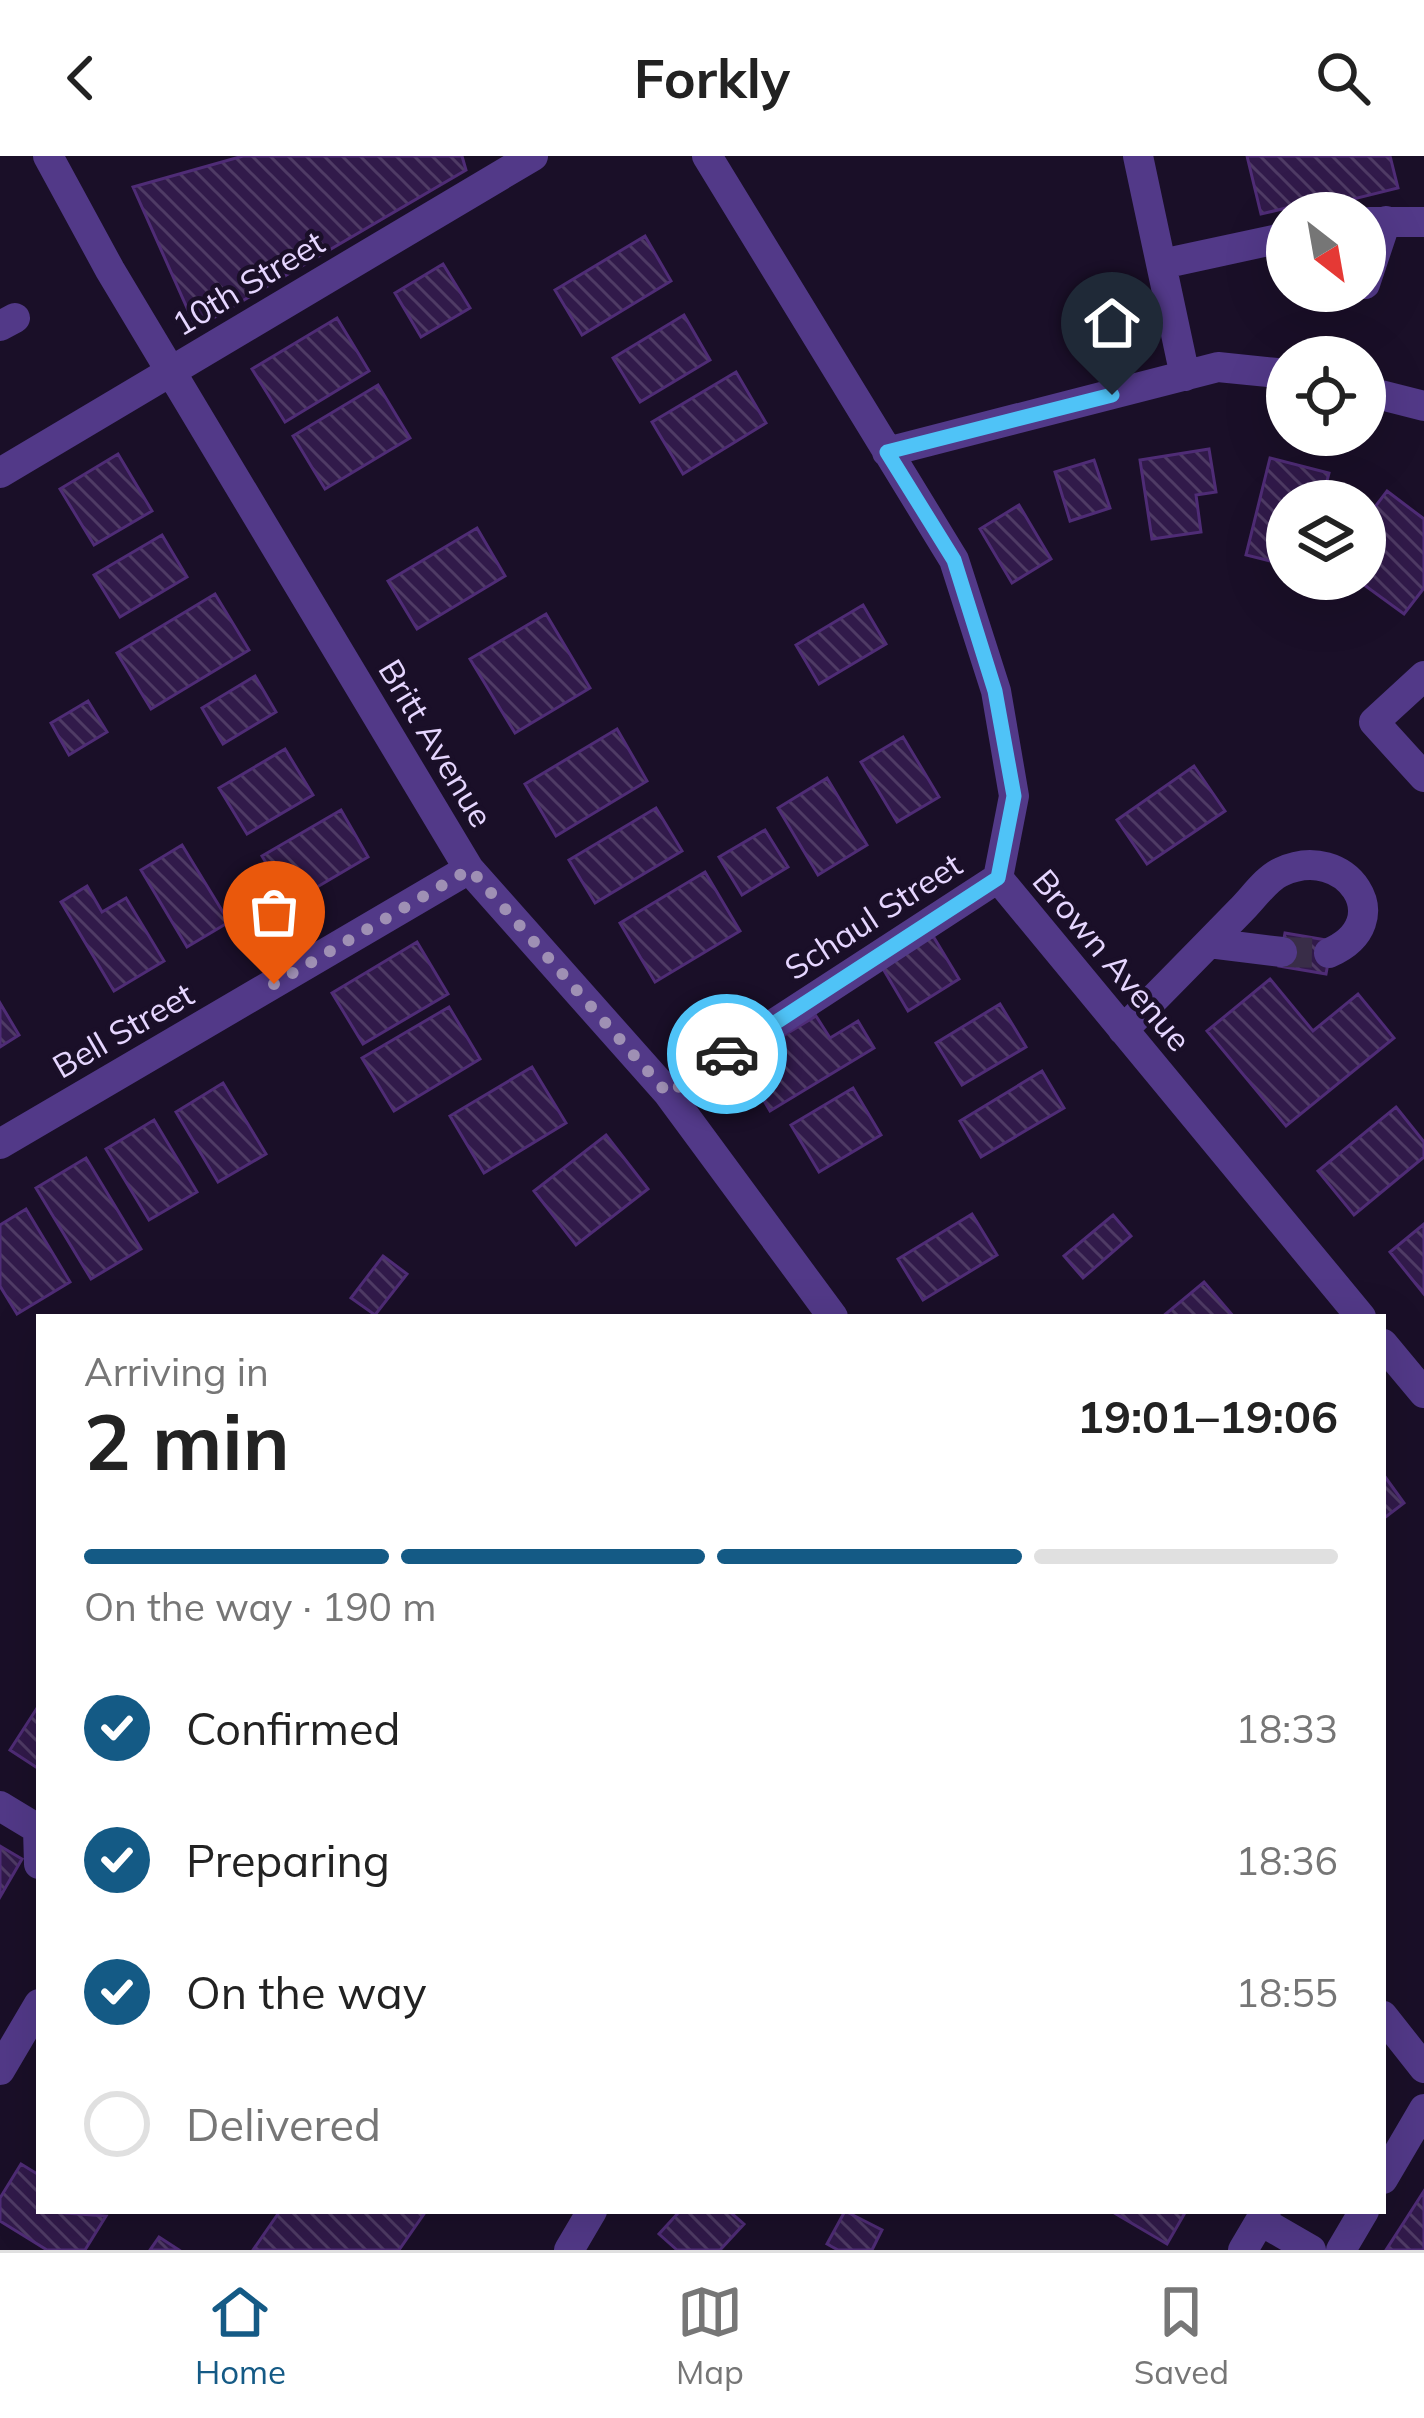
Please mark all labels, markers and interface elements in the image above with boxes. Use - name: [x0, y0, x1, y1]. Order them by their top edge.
- text: Forkly: [634, 44, 790, 112]
- icon: back: [48, 45, 114, 111]
- icon: search: [1310, 45, 1376, 111]
- north arrow: [1266, 192, 1386, 312]
- map controls: [1266, 192, 1386, 600]
- street label: 10th Street: [164, 221, 331, 344]
- pin: [1061, 272, 1163, 395]
- icon: home: [1079, 290, 1145, 356]
- button: locate: [1266, 336, 1386, 456]
- button: layers: [1266, 480, 1386, 600]
- street label: Britt Avenue: [370, 651, 503, 834]
- street label: Schaul Street: [777, 843, 969, 988]
- pin: [223, 861, 325, 984]
- street label: Brown Avenue: [1025, 861, 1200, 1059]
- icon: bag: [241, 879, 307, 945]
- street label: Bell Street: [45, 973, 201, 1086]
- courier: [667, 994, 787, 1114]
- icon: car: [694, 1021, 760, 1087]
- text: Arriving in: [84, 1347, 269, 1396]
- text: 19:01–19:06: [1077, 1388, 1338, 1444]
- text: 2 min: [84, 1392, 290, 1490]
- text: On the way · 190 m: [84, 1582, 436, 1631]
- icon: check: [84, 1695, 150, 1761]
- text: Confirmed: [186, 1700, 400, 1756]
- text: 18:33: [1236, 1704, 1338, 1753]
- icon: check: [84, 1827, 150, 1893]
- text: Preparing: [186, 1832, 390, 1888]
- text: 18:36: [1236, 1836, 1338, 1885]
- icon: check: [84, 1959, 150, 2025]
- text: On the way: [186, 1964, 427, 2020]
- text: 18:55: [1236, 1968, 1338, 2017]
- text: Delivered: [186, 2096, 381, 2152]
- tab: Home: [195, 2279, 286, 2392]
- tab: Map: [676, 2279, 744, 2392]
- tab: Saved: [1134, 2279, 1229, 2392]

